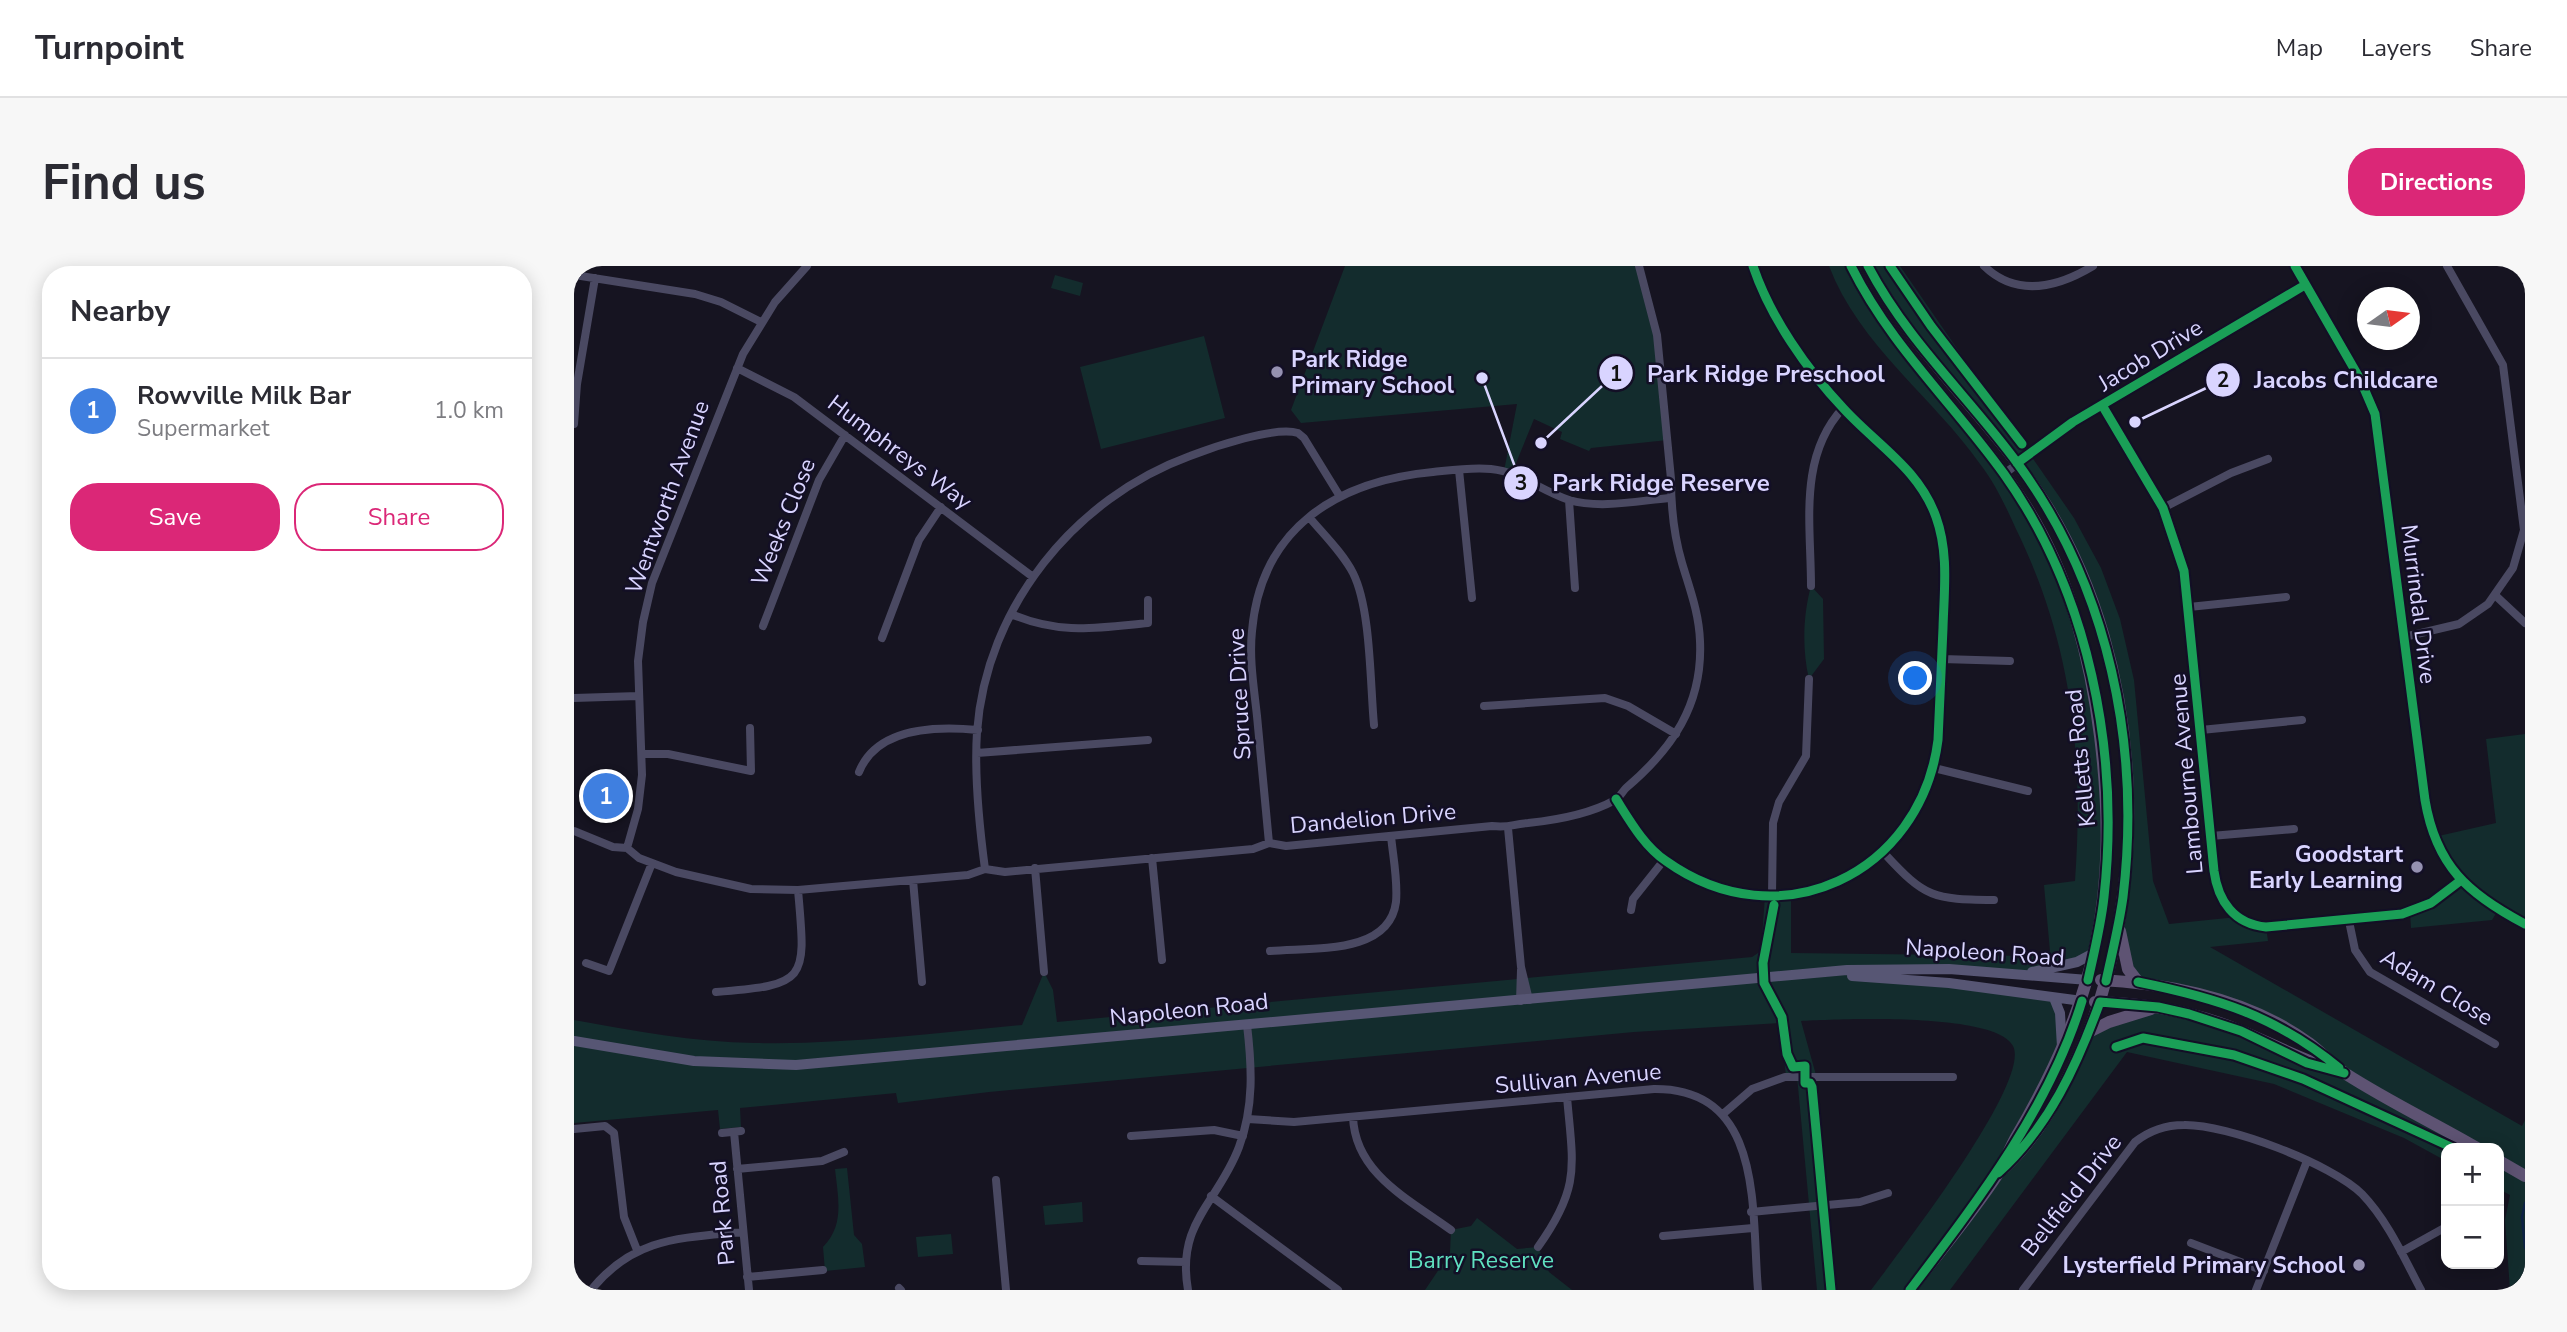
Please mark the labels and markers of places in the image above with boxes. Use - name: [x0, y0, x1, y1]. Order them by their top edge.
- place label: Park Ridge Primary School: [1291, 344, 1455, 401]
- callout: Park Ridge Preschool: [1598, 351, 1899, 396]
- callout: Jacobs Childcare: [2205, 357, 2452, 402]
- marker: Park Ridge Primary School: [1269, 364, 1285, 380]
- callout: Park Ridge Reserve: [1503, 460, 1784, 505]
- pin: 1: [583, 770, 629, 822]
- place label: Goodstart Early Learning: [2249, 839, 2403, 896]
- marker: Goodstart Early Learning: [2409, 859, 2425, 875]
- place label: Lysterfield Primary School: [2062, 1250, 2346, 1281]
- marker: Lysterfield Primary School: [2351, 1257, 2367, 1273]

